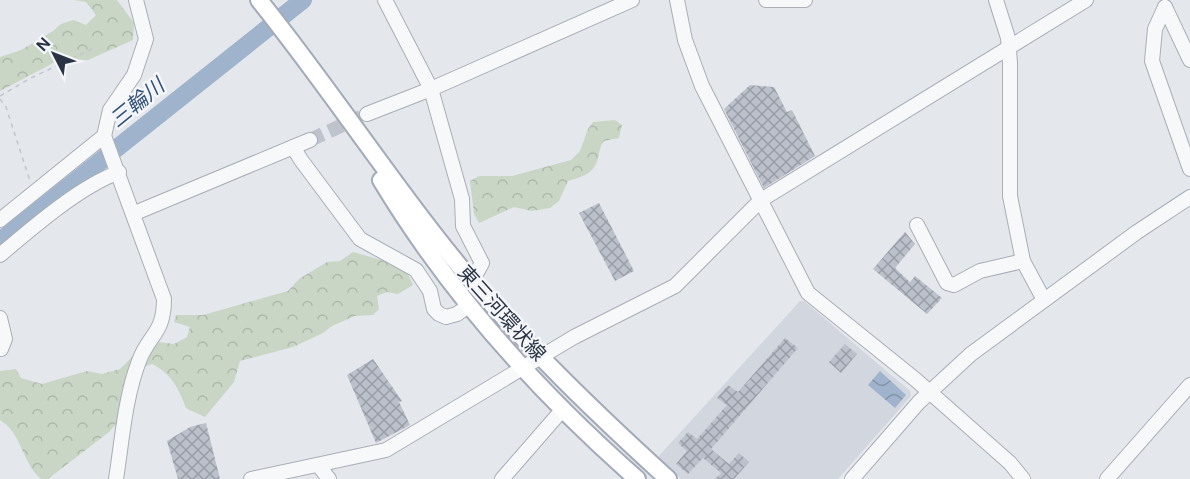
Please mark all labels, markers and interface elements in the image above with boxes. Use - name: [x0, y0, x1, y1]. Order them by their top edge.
- north arrow: [24, 24, 84, 84]
- text: N: [32, 33, 55, 56]
- water label: 三輪川: [104, 71, 172, 134]
- street label: 東三河環状線: [452, 260, 552, 366]

